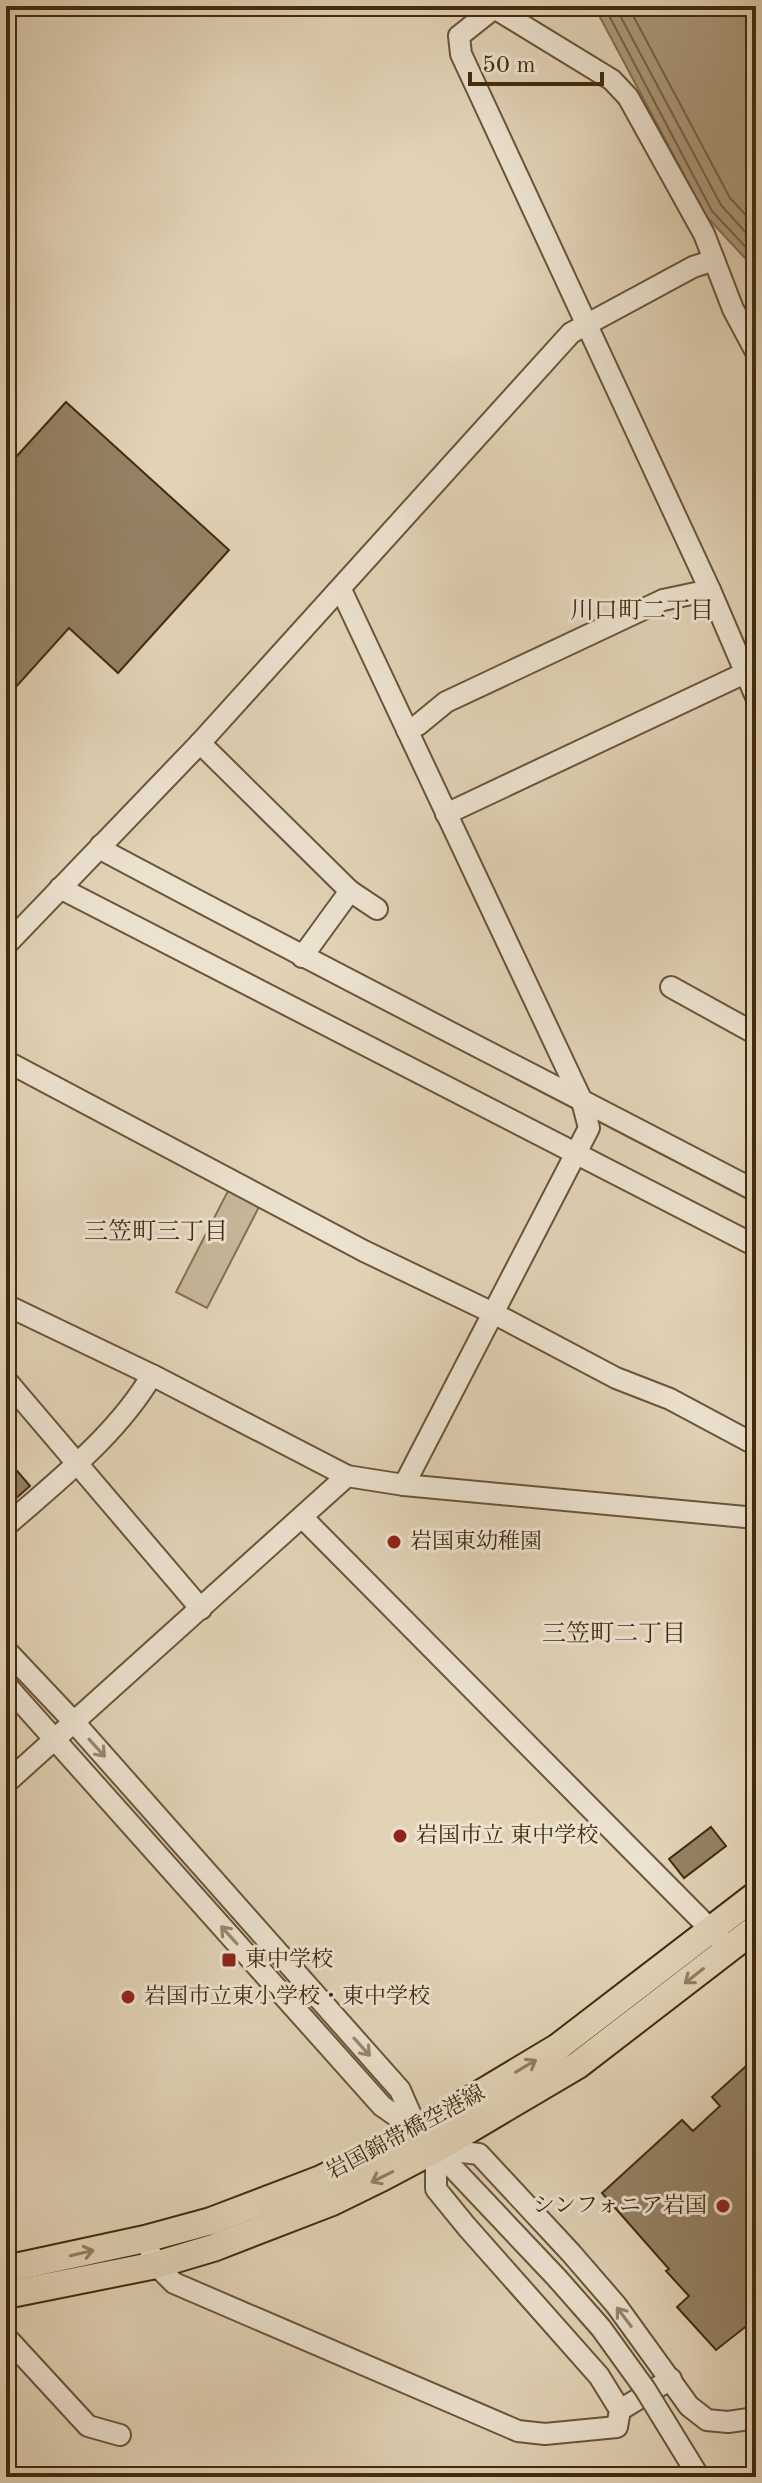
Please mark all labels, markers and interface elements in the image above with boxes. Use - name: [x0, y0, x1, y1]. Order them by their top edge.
- scale bar: [470, 36, 602, 86]
- text: 50 m: [482, 54, 536, 78]
- district label: 川口町二丁目: [570, 598, 714, 624]
- district label: 三笠町三丁目: [84, 1218, 228, 1245]
- place label: 岩国東幼稚園: [410, 1529, 542, 1553]
- marker: 岩国東幼稚園: [385, 1533, 403, 1551]
- district label: 三笠町二丁目: [542, 1620, 686, 1647]
- one-way arrow: [88, 1737, 106, 1757]
- place label: 岩国市立 東中学校: [416, 1823, 598, 1847]
- marker: 岩国市立 東中学校: [391, 1827, 409, 1845]
- one-way arrow: [220, 1925, 238, 1945]
- place label: 東中学校: [245, 1947, 333, 1971]
- marker: 東中学校: [220, 1951, 238, 1969]
- one-way arrow: [684, 1967, 705, 1985]
- place label: 岩国市立東小学校・東中学校: [144, 1984, 430, 2008]
- marker: 岩国市立東小学校・東中学校: [119, 1988, 137, 2006]
- one-way arrow: [353, 2037, 371, 2057]
- one-way arrow: [514, 2058, 537, 2074]
- street label: 岩国錦帯橋空港線: [322, 2080, 489, 2184]
- one-way arrow: [371, 2170, 395, 2185]
- place label: シンフォニア岩国: [533, 2193, 707, 2217]
- marker: シンフォニア岩国: [714, 2197, 732, 2215]
- one-way arrow: [69, 2245, 95, 2260]
- one-way arrow: [616, 2307, 633, 2328]

